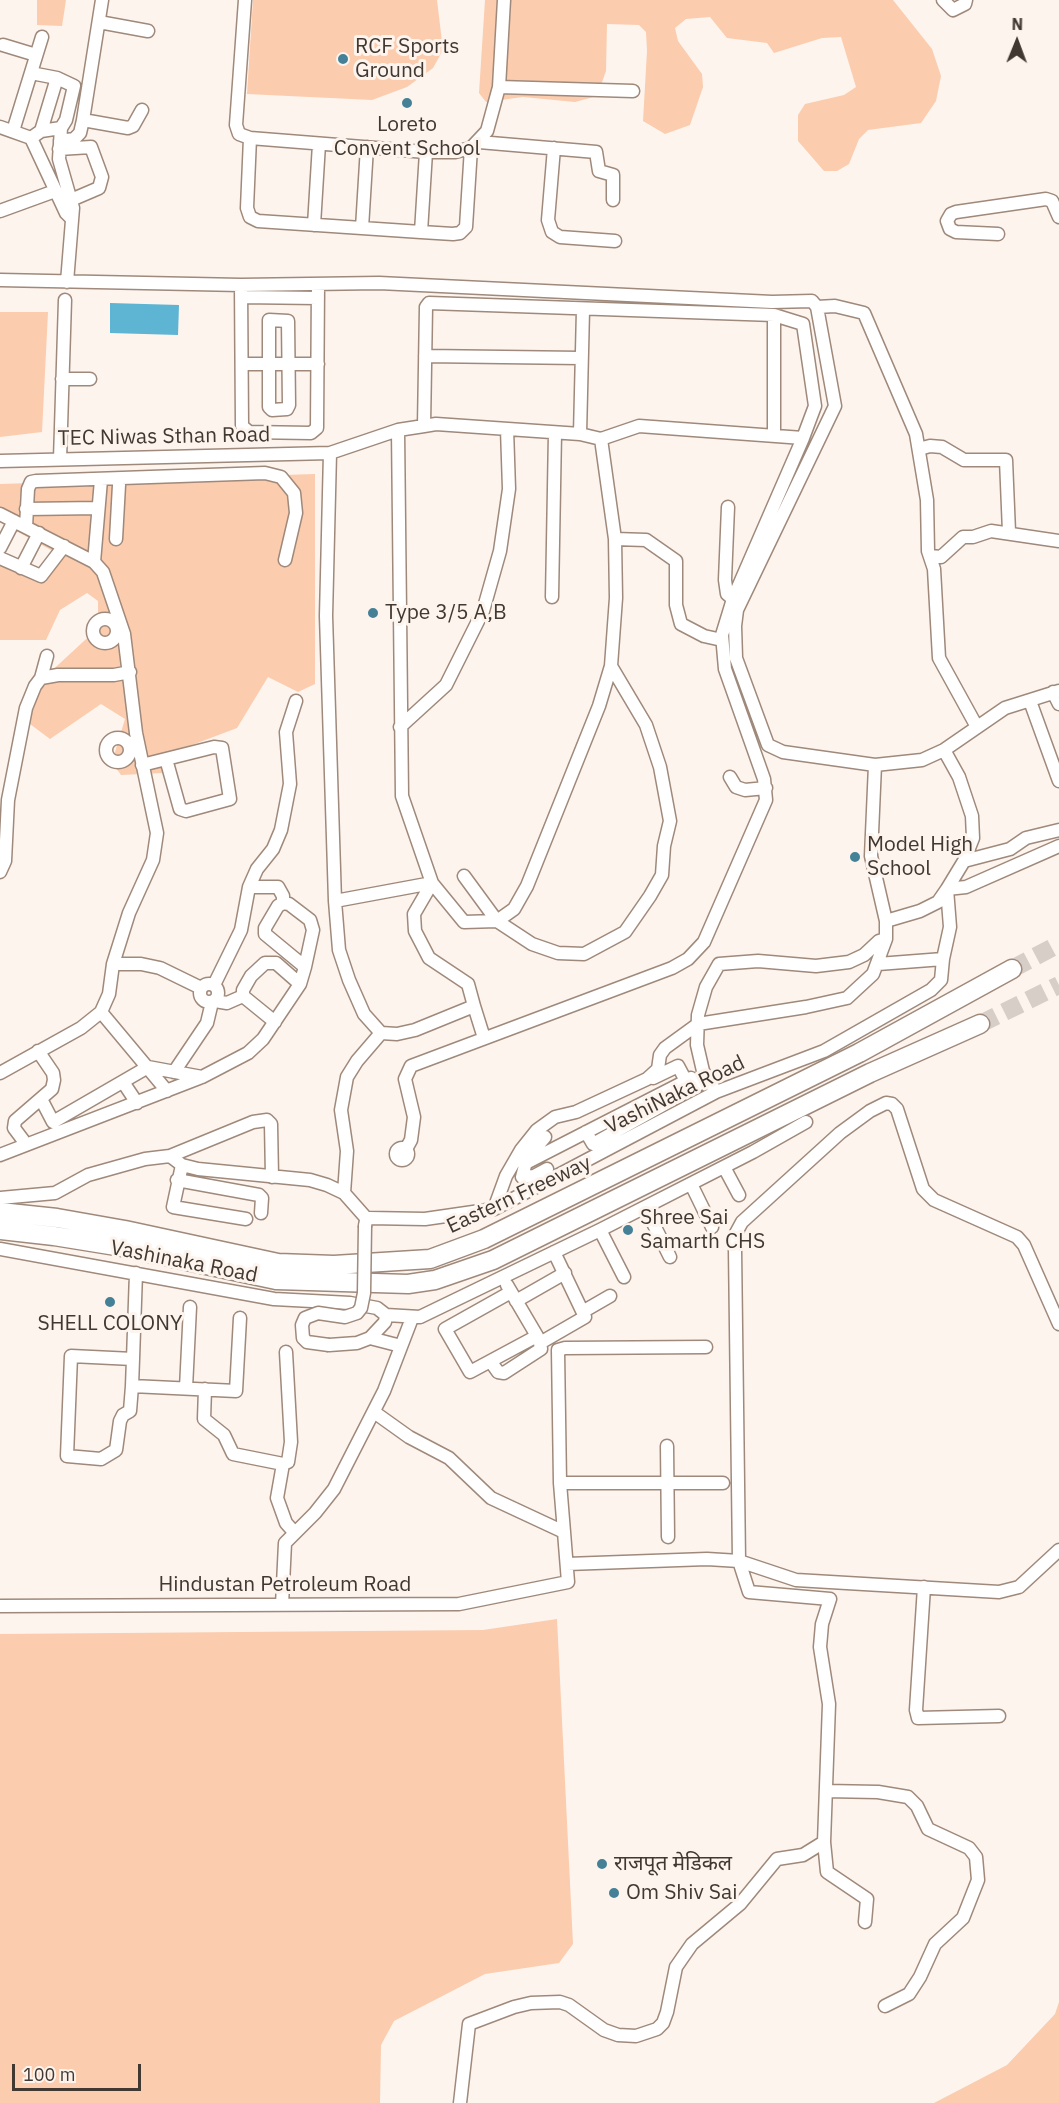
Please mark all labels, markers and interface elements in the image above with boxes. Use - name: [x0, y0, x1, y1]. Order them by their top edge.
- north arrow: [987, 12, 1047, 72]
- text: N: [1011, 14, 1023, 34]
- place label: RCF Sports Ground: [355, 34, 459, 84]
- marker: RCF Sports Ground: [336, 52, 350, 66]
- marker: Loreto Convent School: [400, 96, 414, 110]
- place label: Loreto Convent School: [334, 112, 480, 162]
- street label: TEC Niwas Sthan Road: [58, 423, 270, 451]
- place label: Type 3/5 A,B: [385, 600, 507, 626]
- marker: Type 3/5 A,B: [366, 606, 380, 620]
- place label: Model High School: [867, 832, 973, 882]
- marker: Model High School: [848, 850, 862, 864]
- street label: VashiNaka Road: [601, 1050, 749, 1140]
- street label: Eastern Freeway: [443, 1151, 595, 1239]
- place label: Shree Sai Samarth CHS: [640, 1205, 765, 1255]
- marker: Shree Sai Samarth CHS: [621, 1223, 635, 1237]
- street label: Vashinaka Road: [108, 1235, 260, 1289]
- marker: SHELL COLONY: [103, 1295, 117, 1309]
- place label: SHELL COLONY: [38, 1311, 182, 1337]
- street label: Hindustan Petroleum Road: [159, 1572, 411, 1598]
- place label: राजपूत मेडिकल: [614, 1851, 732, 1877]
- marker: राजपूत मेडिकल: [595, 1857, 609, 1871]
- place label: Om Shiv Sai: [626, 1880, 737, 1906]
- marker: Om Shiv Sai: [607, 1886, 621, 1900]
- scale bar: [15, 2052, 144, 2090]
- text: 100 m: [23, 2063, 75, 2086]

